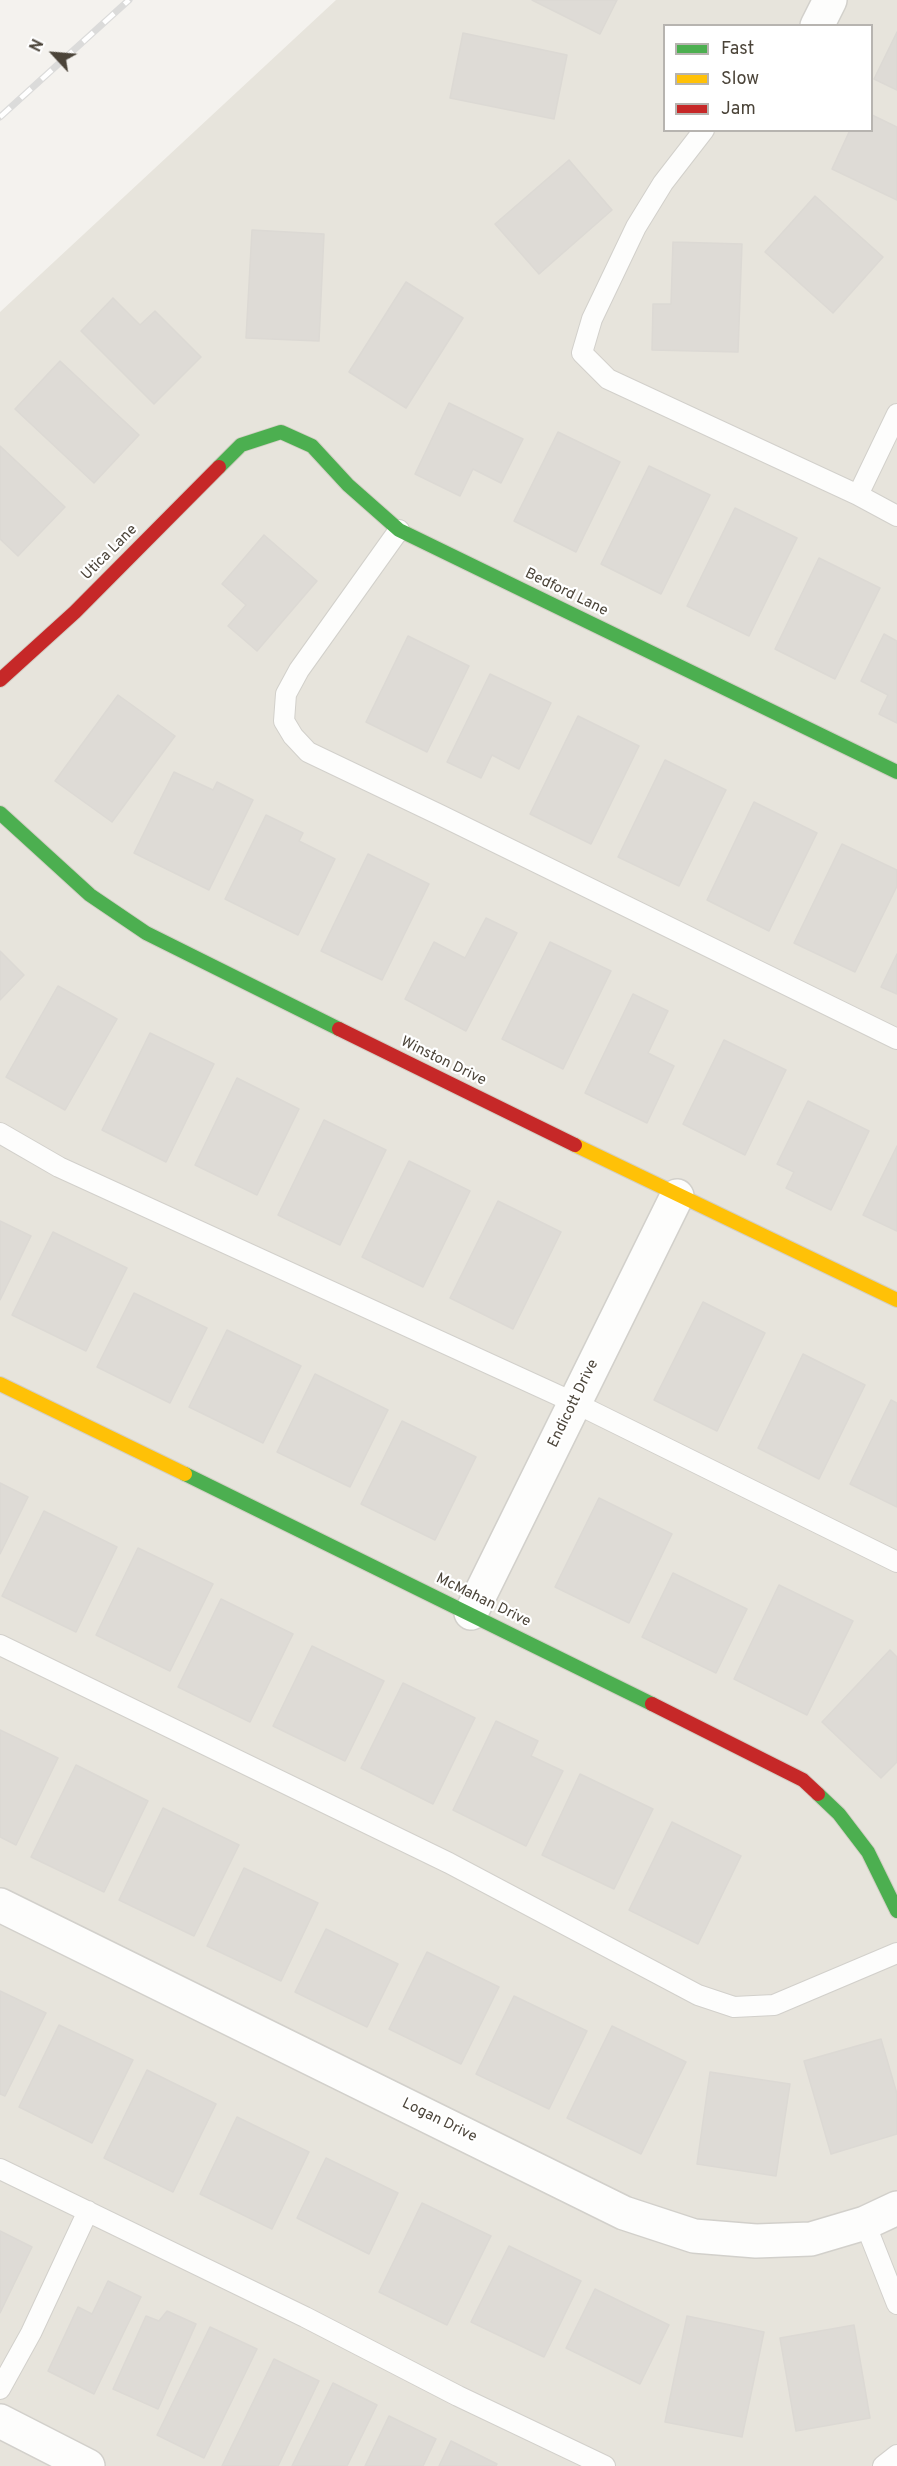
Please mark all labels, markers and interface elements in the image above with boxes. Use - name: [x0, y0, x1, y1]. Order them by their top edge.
- north arrow: [24, 24, 84, 84]
- legend: [663, 24, 873, 132]
- text: N: [26, 37, 49, 56]
- text: Fast: [721, 38, 754, 61]
- text: Slow: [721, 68, 759, 91]
- text: Jam: [721, 98, 756, 121]
- street label: Utica Lane: [78, 521, 142, 585]
- street label: Bedford Lane: [521, 565, 611, 621]
- street label: Winston Drive: [397, 1034, 489, 1090]
- street label: Endicott Drive: [545, 1357, 603, 1451]
- street label: McMahan Drive: [433, 1570, 533, 1632]
- street label: Logan Drive: [399, 2095, 479, 2147]

